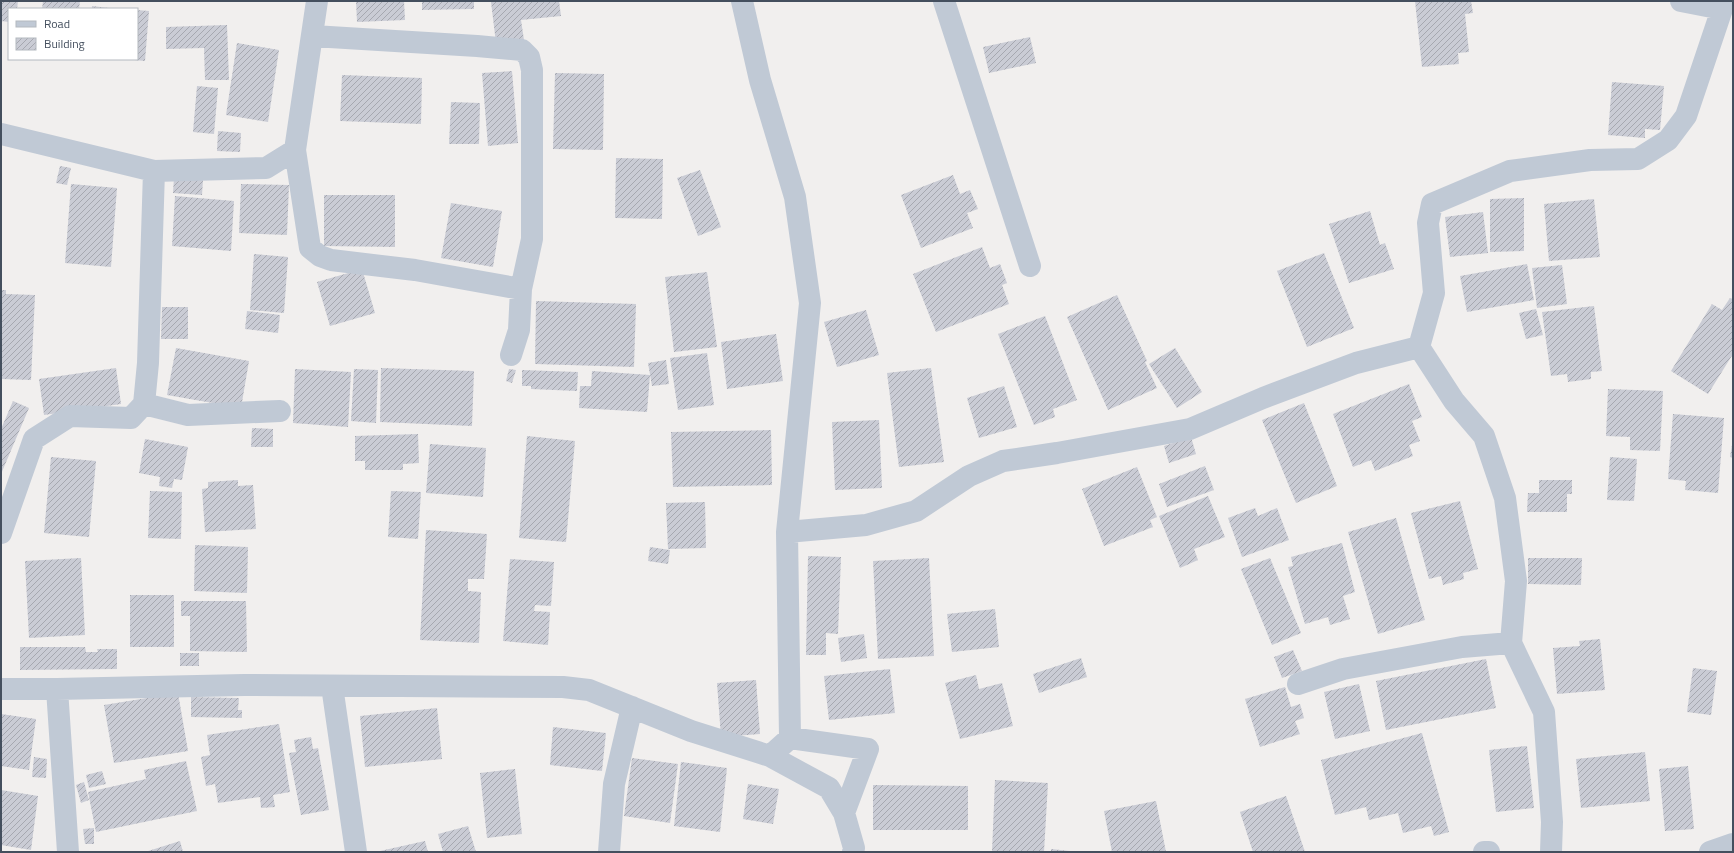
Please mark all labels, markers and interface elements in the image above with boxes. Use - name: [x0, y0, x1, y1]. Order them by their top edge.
- legend: [8, 8, 138, 60]
- text: Road: [44, 14, 70, 33]
- text: Building: [44, 34, 85, 53]

